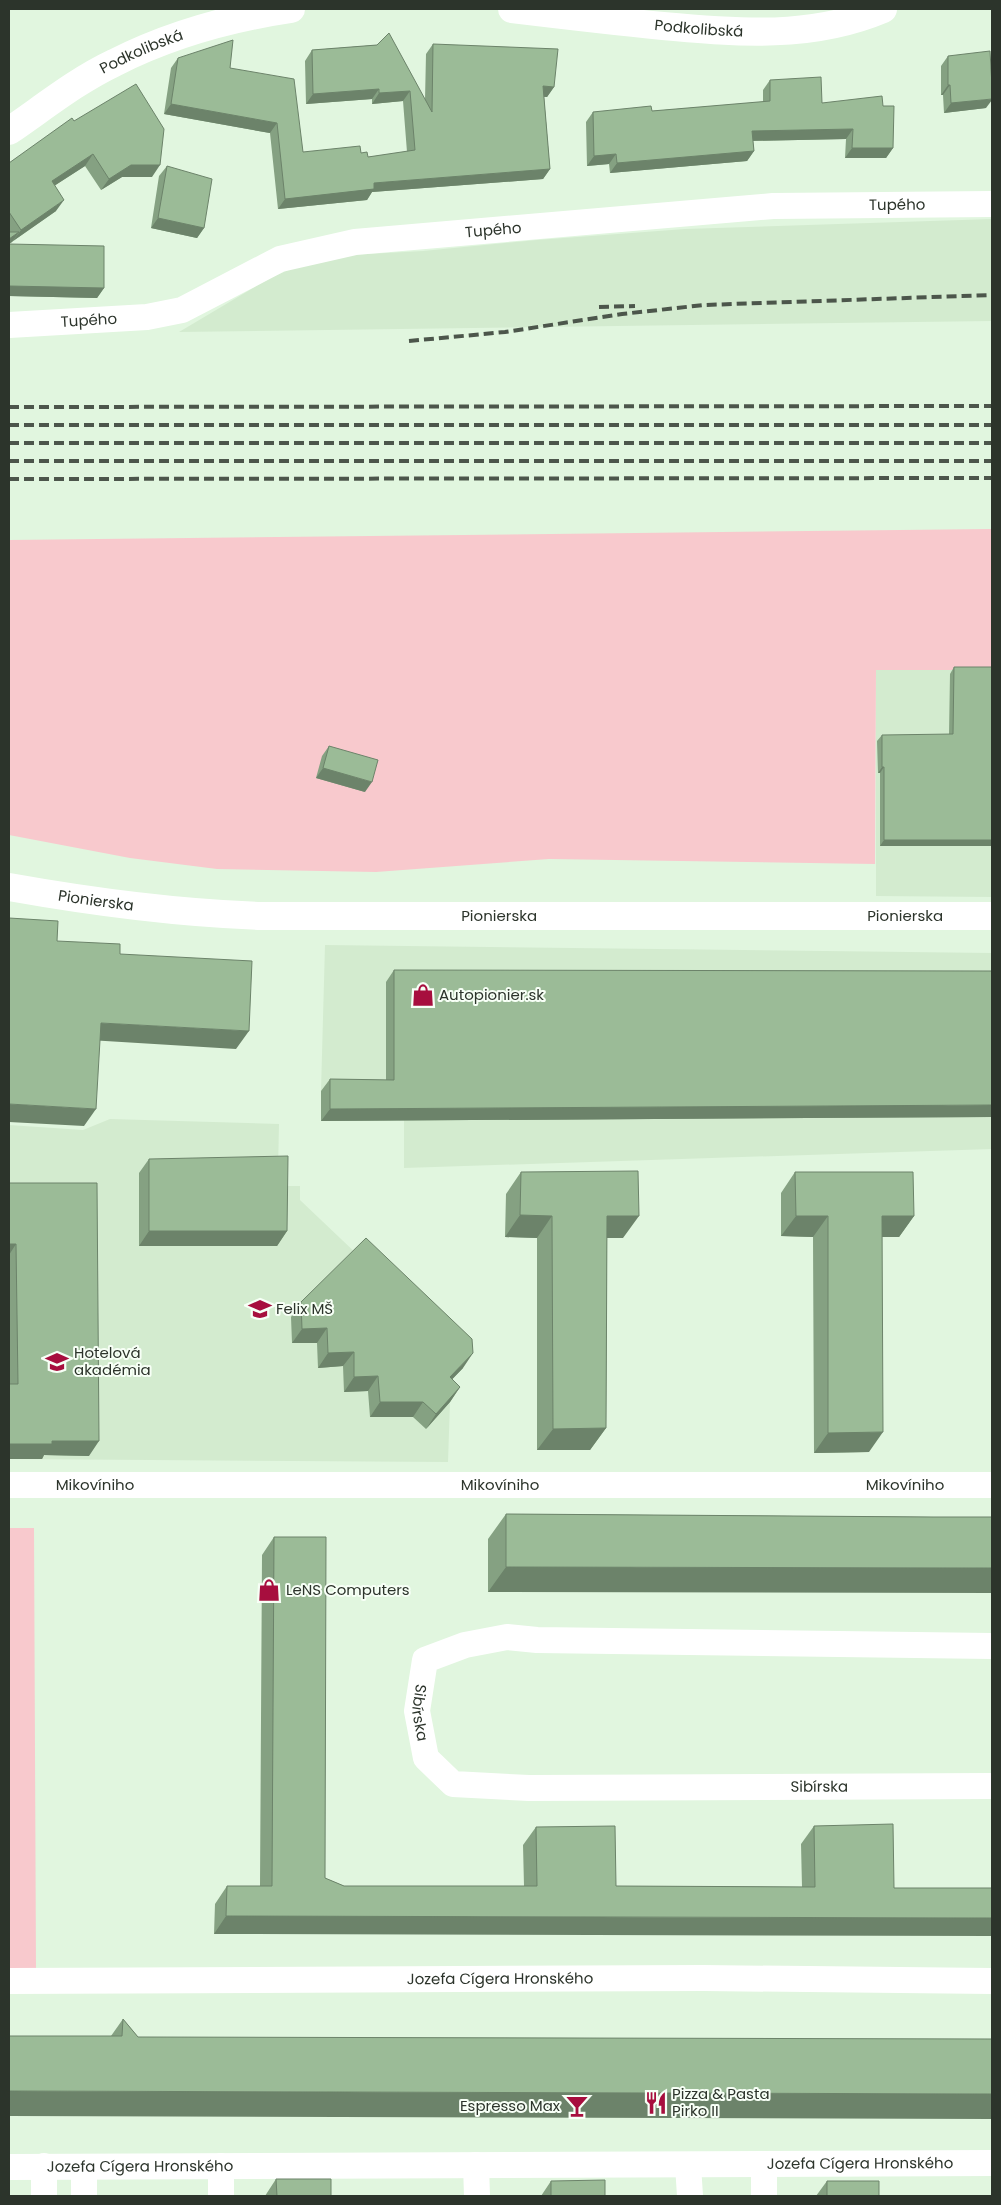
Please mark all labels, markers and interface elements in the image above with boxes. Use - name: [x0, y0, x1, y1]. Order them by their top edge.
- street label: Podkolibská: [654, 14, 744, 42]
- street label: Podkolibská: [96, 24, 186, 79]
- street label: Tupého: [869, 194, 925, 215]
- street label: Tupého: [464, 217, 522, 242]
- street label: Tupého: [60, 308, 118, 332]
- street label: Pionierska: [57, 884, 135, 916]
- street label: Pionierska: [461, 905, 537, 926]
- street label: Pionierska: [867, 905, 943, 926]
- shop icon: Autopionier.sk: [410, 982, 436, 1008]
- place label: Autopionier.sk: [439, 984, 544, 1005]
- school or university icon: Felix MŠ: [247, 1296, 273, 1322]
- place label: Felix MŠ: [276, 1298, 333, 1319]
- place label: Hotelová akadémia: [74, 1342, 151, 1380]
- school or university icon: Hotelová akadémia: [44, 1349, 70, 1375]
- street label: Mikovíniho: [56, 1474, 134, 1495]
- street label: Mikovíniho: [461, 1474, 539, 1495]
- street label: Mikovíniho: [866, 1474, 944, 1495]
- shop icon: LeNS Computers: [256, 1577, 282, 1603]
- place label: LeNS Computers: [286, 1579, 410, 1600]
- street label: Sibírska: [407, 1683, 434, 1743]
- street label: Sibírska: [790, 1776, 848, 1797]
- street label: Jozefa Cígera Hronského: [407, 1967, 593, 1989]
- place label: Pizza & Pasta Pirko II: [672, 2083, 770, 2121]
- restaurant icon: Pizza & Pasta Pirko II: [643, 2090, 669, 2116]
- bar icon: Espresso Max: [564, 2093, 590, 2119]
- place label: Espresso Max: [460, 2095, 560, 2116]
- street label: Jozefa Cígera Hronského: [767, 2152, 953, 2174]
- street label: Jozefa Cígera Hronského: [47, 2155, 233, 2177]

